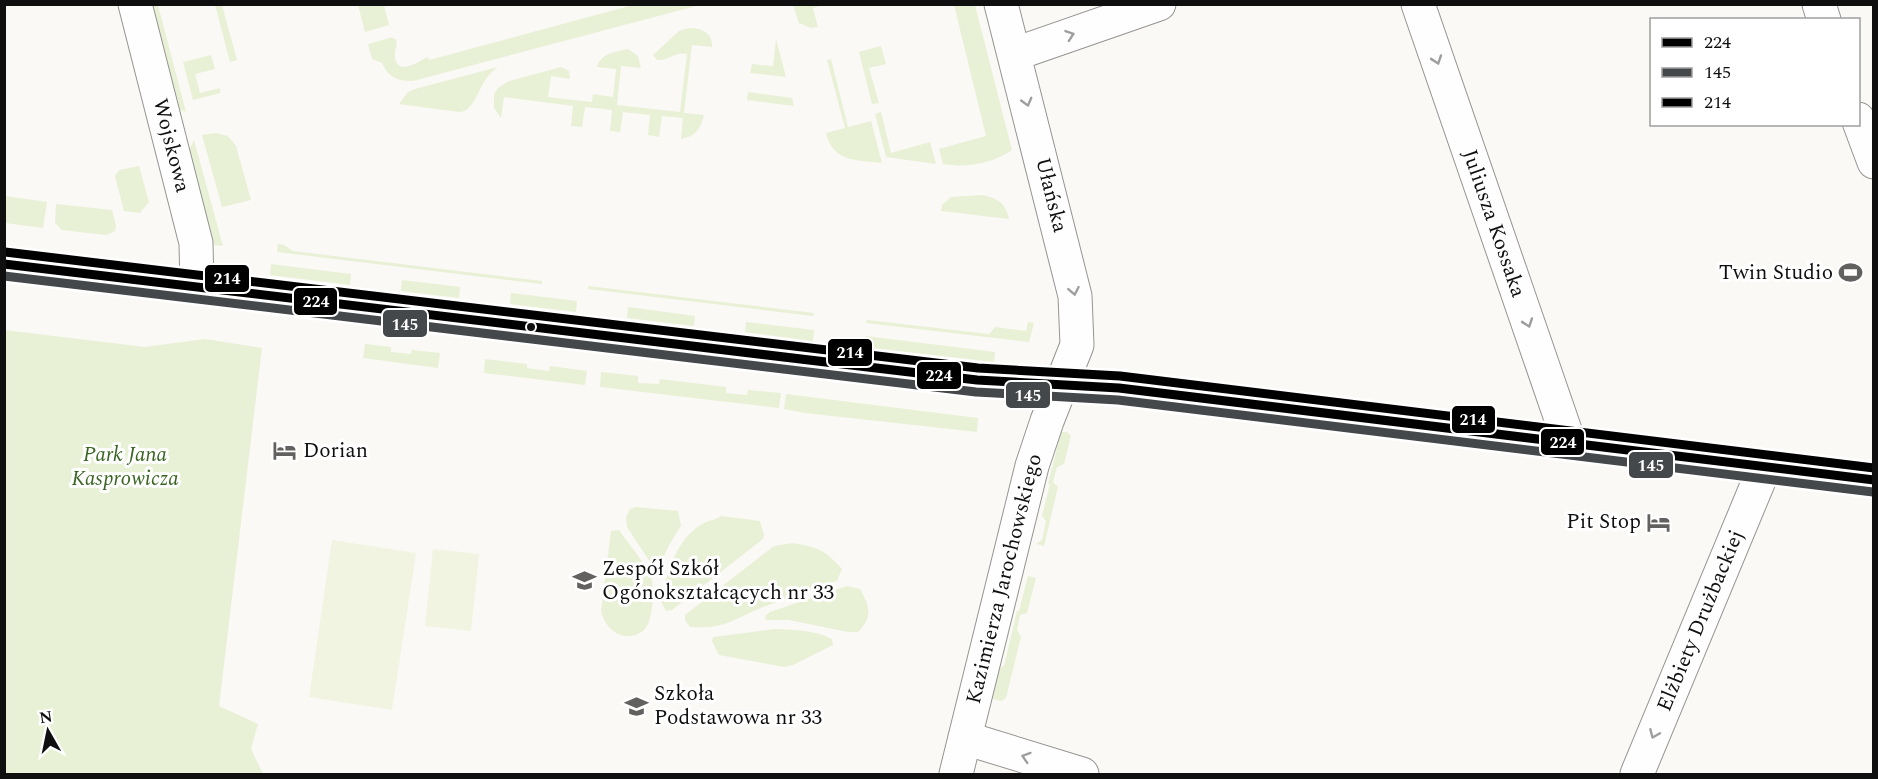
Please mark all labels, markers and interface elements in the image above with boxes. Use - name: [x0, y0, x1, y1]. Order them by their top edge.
- legend: [1650, 18, 1860, 126]
- text: 224: [1704, 29, 1731, 56]
- one-way arrow: [1064, 30, 1075, 43]
- one-way arrow: [1429, 54, 1442, 65]
- text: 145: [1704, 59, 1731, 86]
- text: 214: [1704, 89, 1731, 116]
- street label: Wojskowa: [144, 95, 199, 197]
- one-way arrow: [1020, 96, 1032, 107]
- street label: Juliusza Kossaka: [1453, 145, 1534, 302]
- street label: Ułańska: [1026, 154, 1076, 237]
- place label: Twin Studio: [1719, 257, 1833, 289]
- sports icon: Twin Studio: [1838, 260, 1864, 286]
- line badge: 214: [204, 264, 250, 293]
- text: 214: [214, 267, 240, 291]
- one-way arrow: [1067, 286, 1080, 296]
- line badge: 224: [293, 287, 338, 316]
- text: 224: [303, 290, 329, 314]
- line badge: 145: [382, 309, 428, 338]
- text: 145: [392, 313, 418, 337]
- one-way arrow: [1521, 318, 1533, 328]
- unlabelled marker: [525, 321, 537, 333]
- line badge: 214: [827, 338, 873, 367]
- text: 214: [837, 341, 863, 365]
- line badge: 224: [916, 361, 962, 390]
- text: 224: [926, 364, 952, 388]
- line badge: 145: [1005, 381, 1051, 409]
- text: 145: [1015, 384, 1041, 408]
- line badge: 214: [1451, 405, 1496, 434]
- text: 214: [1460, 408, 1486, 432]
- line badge: 224: [1540, 428, 1585, 456]
- text: 224: [1550, 431, 1576, 455]
- place label: Dorian: [303, 435, 368, 467]
- hotel icon: Dorian: [272, 438, 298, 464]
- park label: Park Jana Kasprowicza: [71, 439, 179, 495]
- street label: Kazimierza Jarochowskiego: [958, 449, 1051, 707]
- line badge: 145: [1628, 451, 1674, 479]
- text: 145: [1638, 454, 1664, 478]
- place label: Pit Stop: [1566, 506, 1641, 538]
- hotel icon: Pit Stop: [1646, 509, 1672, 535]
- street label: Elżbiety Drużbackiej: [1649, 525, 1753, 716]
- place label: Zespół Szkół Ogónokształcących nr 33: [602, 553, 834, 609]
- school or university icon: Zespół Szkół Ogónokształcących nr 33: [571, 568, 597, 594]
- place label: Szkoła Podstawowa nr 33: [654, 678, 823, 734]
- school or university icon: Szkoła Podstawowa nr 33: [623, 693, 649, 719]
- north arrow: [18, 701, 78, 761]
- text: N: [37, 704, 54, 730]
- one-way arrow: [1649, 728, 1661, 739]
- one-way arrow: [1021, 752, 1032, 764]

